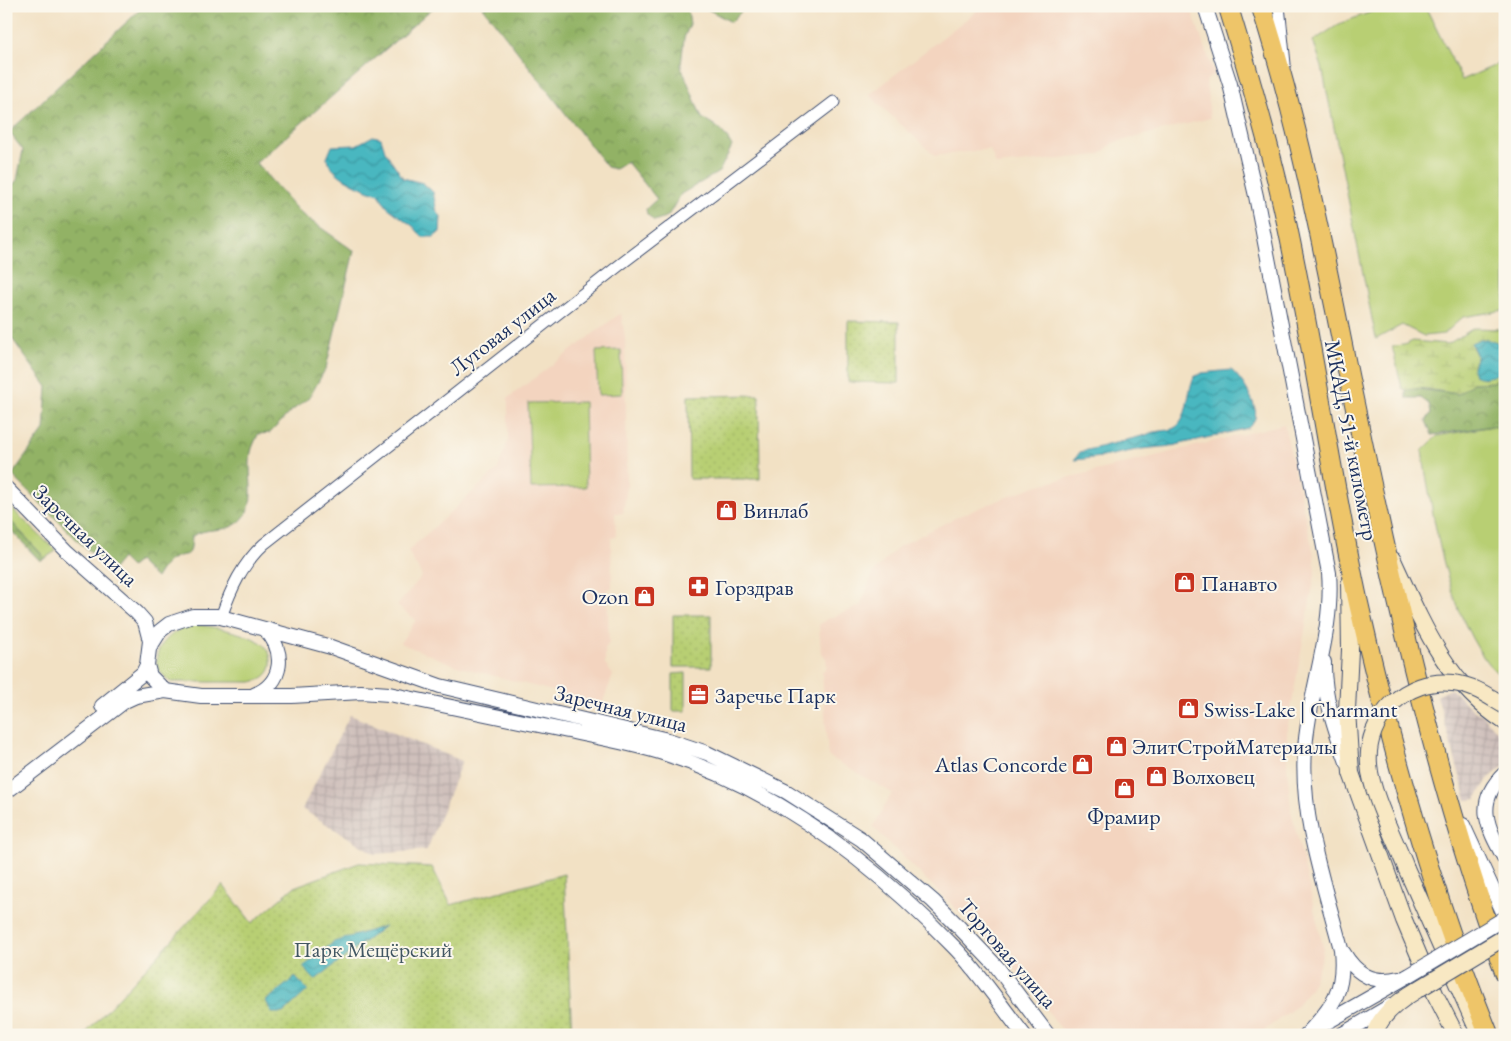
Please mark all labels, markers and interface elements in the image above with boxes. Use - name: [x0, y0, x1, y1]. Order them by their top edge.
- street label: Луговая улица: [443, 281, 562, 382]
- street label: МКАД, 51-й километр: [1318, 337, 1385, 543]
- street label: Заречная улица: [27, 478, 145, 593]
- place label: Винлаб: [743, 496, 808, 525]
- shop icon: Винлаб: [715, 498, 739, 522]
- place label: Панавто: [1201, 569, 1278, 598]
- shop icon: Панавто: [1173, 571, 1197, 595]
- place label: Горздрав: [715, 573, 794, 602]
- pharmacy icon: Горздрав: [687, 575, 711, 599]
- place label: Ozon: [581, 582, 629, 611]
- shop icon: Ozon: [633, 584, 657, 608]
- street label: Заречная улица: [552, 678, 690, 739]
- place label: Заречье Парк: [715, 681, 836, 710]
- office icon: Заречье Парк: [687, 683, 711, 707]
- place label: Swiss-Lake | Charmant: [1204, 695, 1398, 724]
- shop icon: Swiss-Lake | Charmant: [1176, 697, 1200, 721]
- place label: ЭлитСтройМатериалы: [1132, 732, 1337, 761]
- shop icon: ЭлитСтройМатериалы: [1104, 734, 1128, 758]
- place label: Atlas Concorde: [934, 750, 1067, 779]
- shop icon: Atlas Concorde: [1071, 752, 1095, 776]
- place label: Волховец: [1172, 762, 1256, 791]
- shop icon: Волховец: [1144, 764, 1168, 788]
- shop icon: Фрамир: [1112, 777, 1136, 801]
- place label: Фрамир: [1087, 802, 1161, 831]
- street label: Торговая улица: [952, 892, 1064, 1015]
- park label: Парк Мещёрский: [294, 935, 453, 964]

